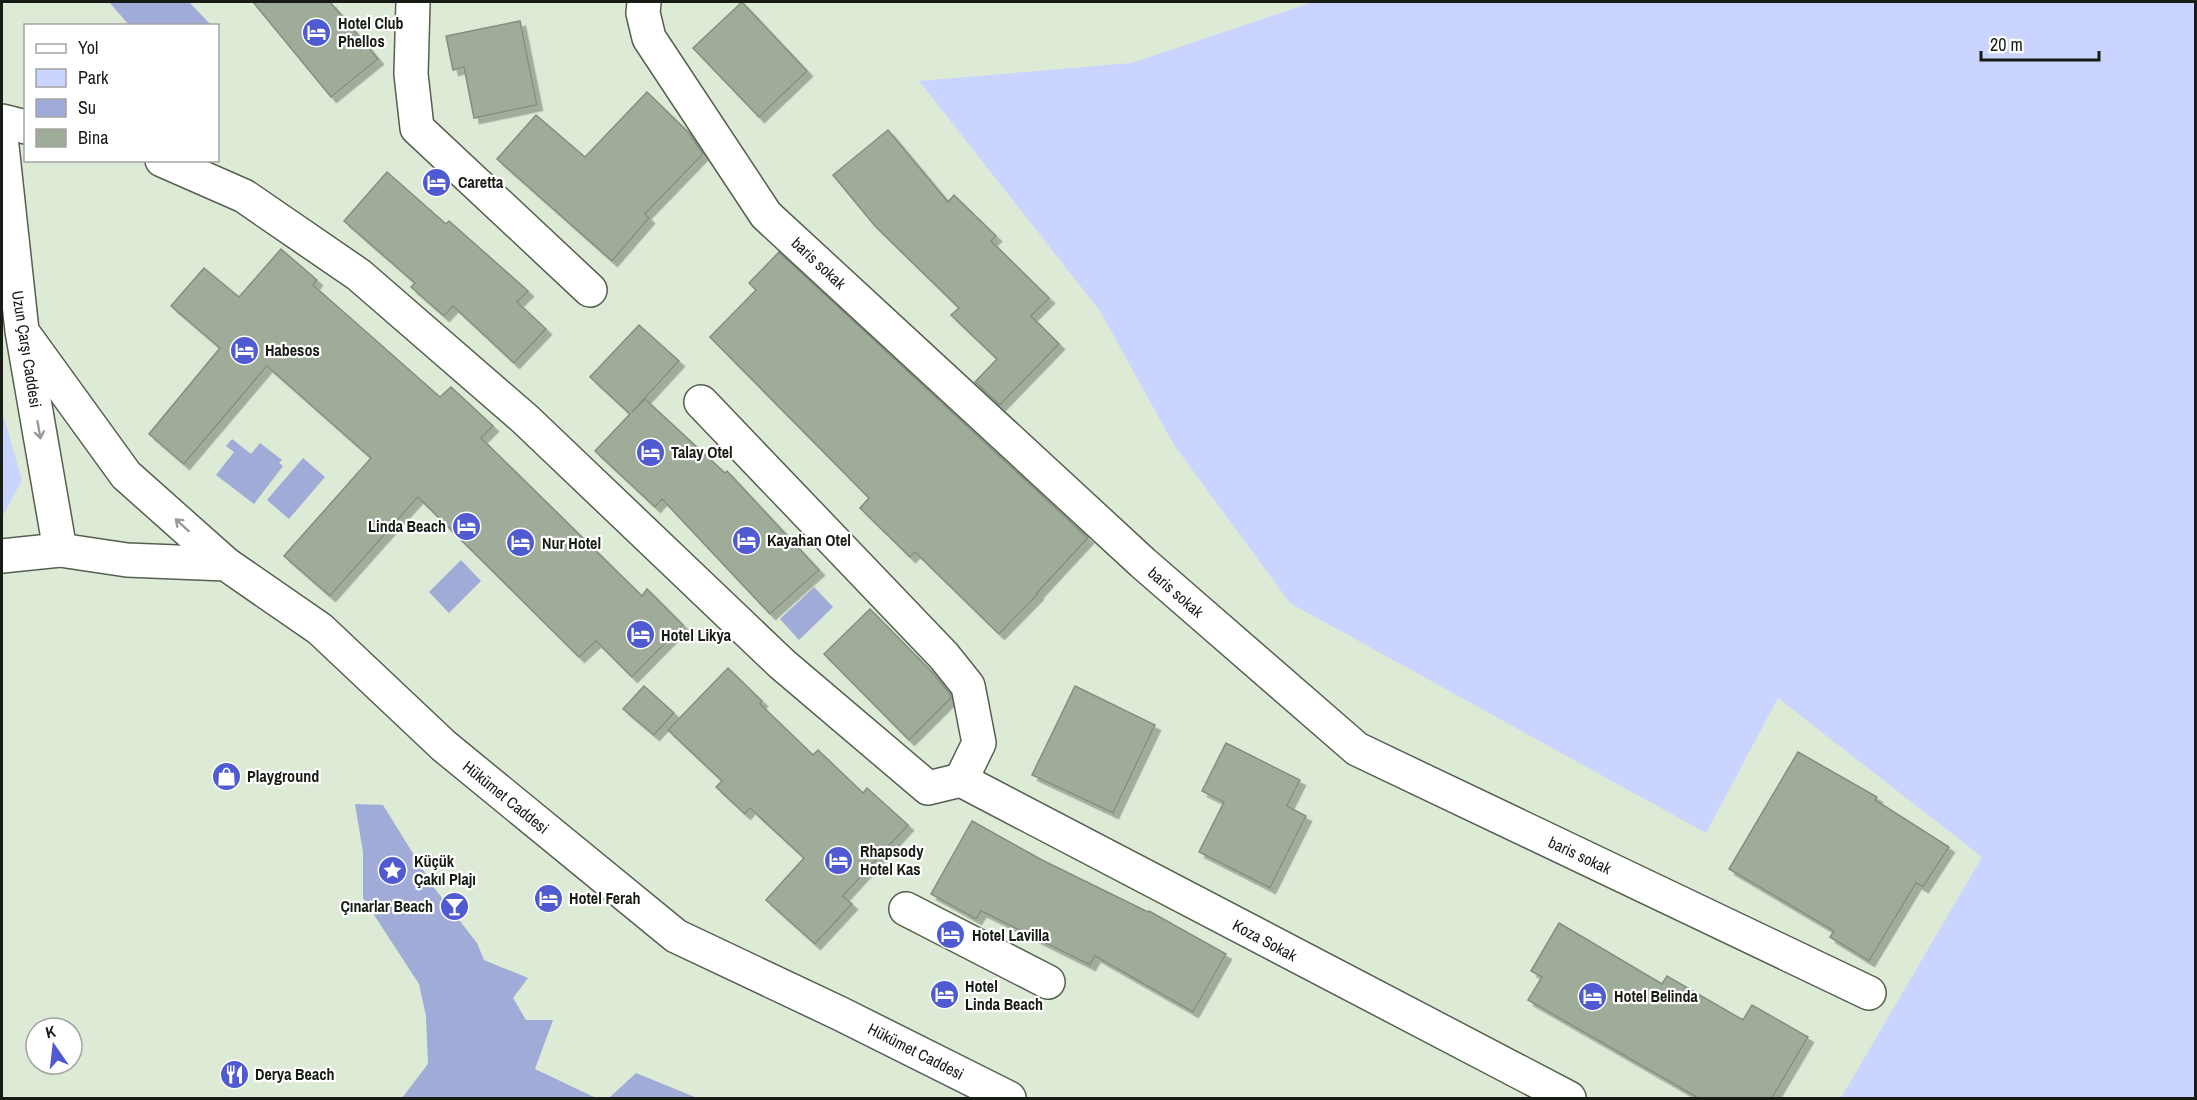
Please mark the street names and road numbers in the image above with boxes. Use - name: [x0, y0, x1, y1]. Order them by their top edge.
- street label: baris sokak: [787, 232, 851, 294]
- street label: Uzun Çarşı Caddesi: [7, 289, 47, 409]
- street label: baris sokak: [1143, 562, 1209, 623]
- street label: Hükümet Caddesi: [458, 755, 554, 839]
- street label: baris sokak: [1545, 831, 1615, 879]
- street label: Koza Sokak: [1229, 914, 1301, 966]
- street label: Hükümet Caddesi: [864, 1017, 968, 1085]

